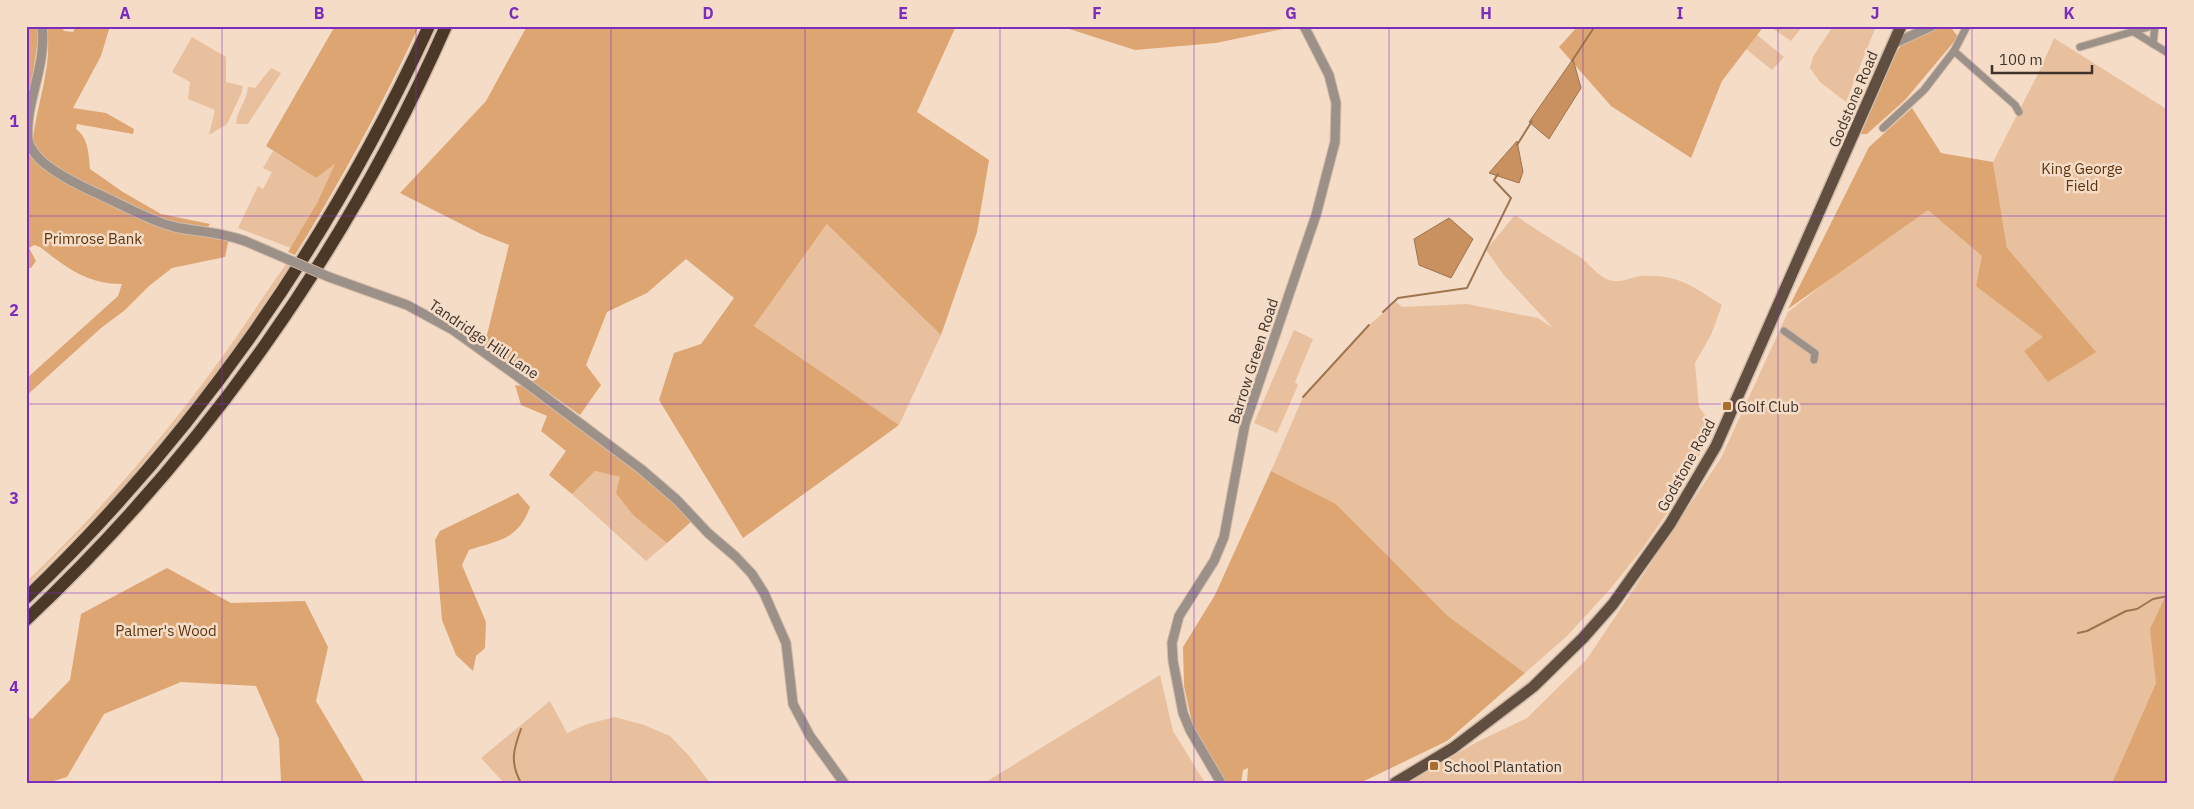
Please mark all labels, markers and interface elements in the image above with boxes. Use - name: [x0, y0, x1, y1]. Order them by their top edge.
- text: A: [120, 3, 131, 23]
- text: B: [314, 3, 325, 23]
- text: C: [509, 3, 519, 23]
- text: D: [702, 3, 714, 23]
- text: E: [898, 3, 908, 23]
- text: F: [1092, 3, 1102, 23]
- text: G: [1285, 3, 1297, 23]
- text: H: [1480, 3, 1492, 23]
- text: I: [1677, 3, 1684, 23]
- text: J: [1871, 3, 1879, 23]
- text: K: [2063, 3, 2075, 23]
- scale bar: [1992, 42, 2092, 74]
- street label: Godstone Road: [1824, 48, 1882, 150]
- text: 100 m: [1999, 50, 2043, 69]
- text: 1: [9, 111, 19, 131]
- park label: King George Field: [2041, 159, 2123, 195]
- park label: Primrose Bank: [44, 229, 142, 248]
- street label: Tandridge Hill Lane: [425, 295, 543, 383]
- street label: Barrow Green Road: [1224, 296, 1282, 426]
- text: 2: [9, 300, 19, 320]
- place label: Golf Club: [1737, 397, 1799, 416]
- marker: Golf Club: [1721, 400, 1733, 412]
- street label: Godstone Road: [1653, 415, 1719, 515]
- text: 3: [9, 488, 19, 508]
- park label: Palmer's Wood: [115, 621, 217, 640]
- text: 4: [9, 677, 19, 697]
- place label: School Plantation: [1444, 757, 1562, 776]
- marker: School Plantation: [1428, 760, 1440, 772]

